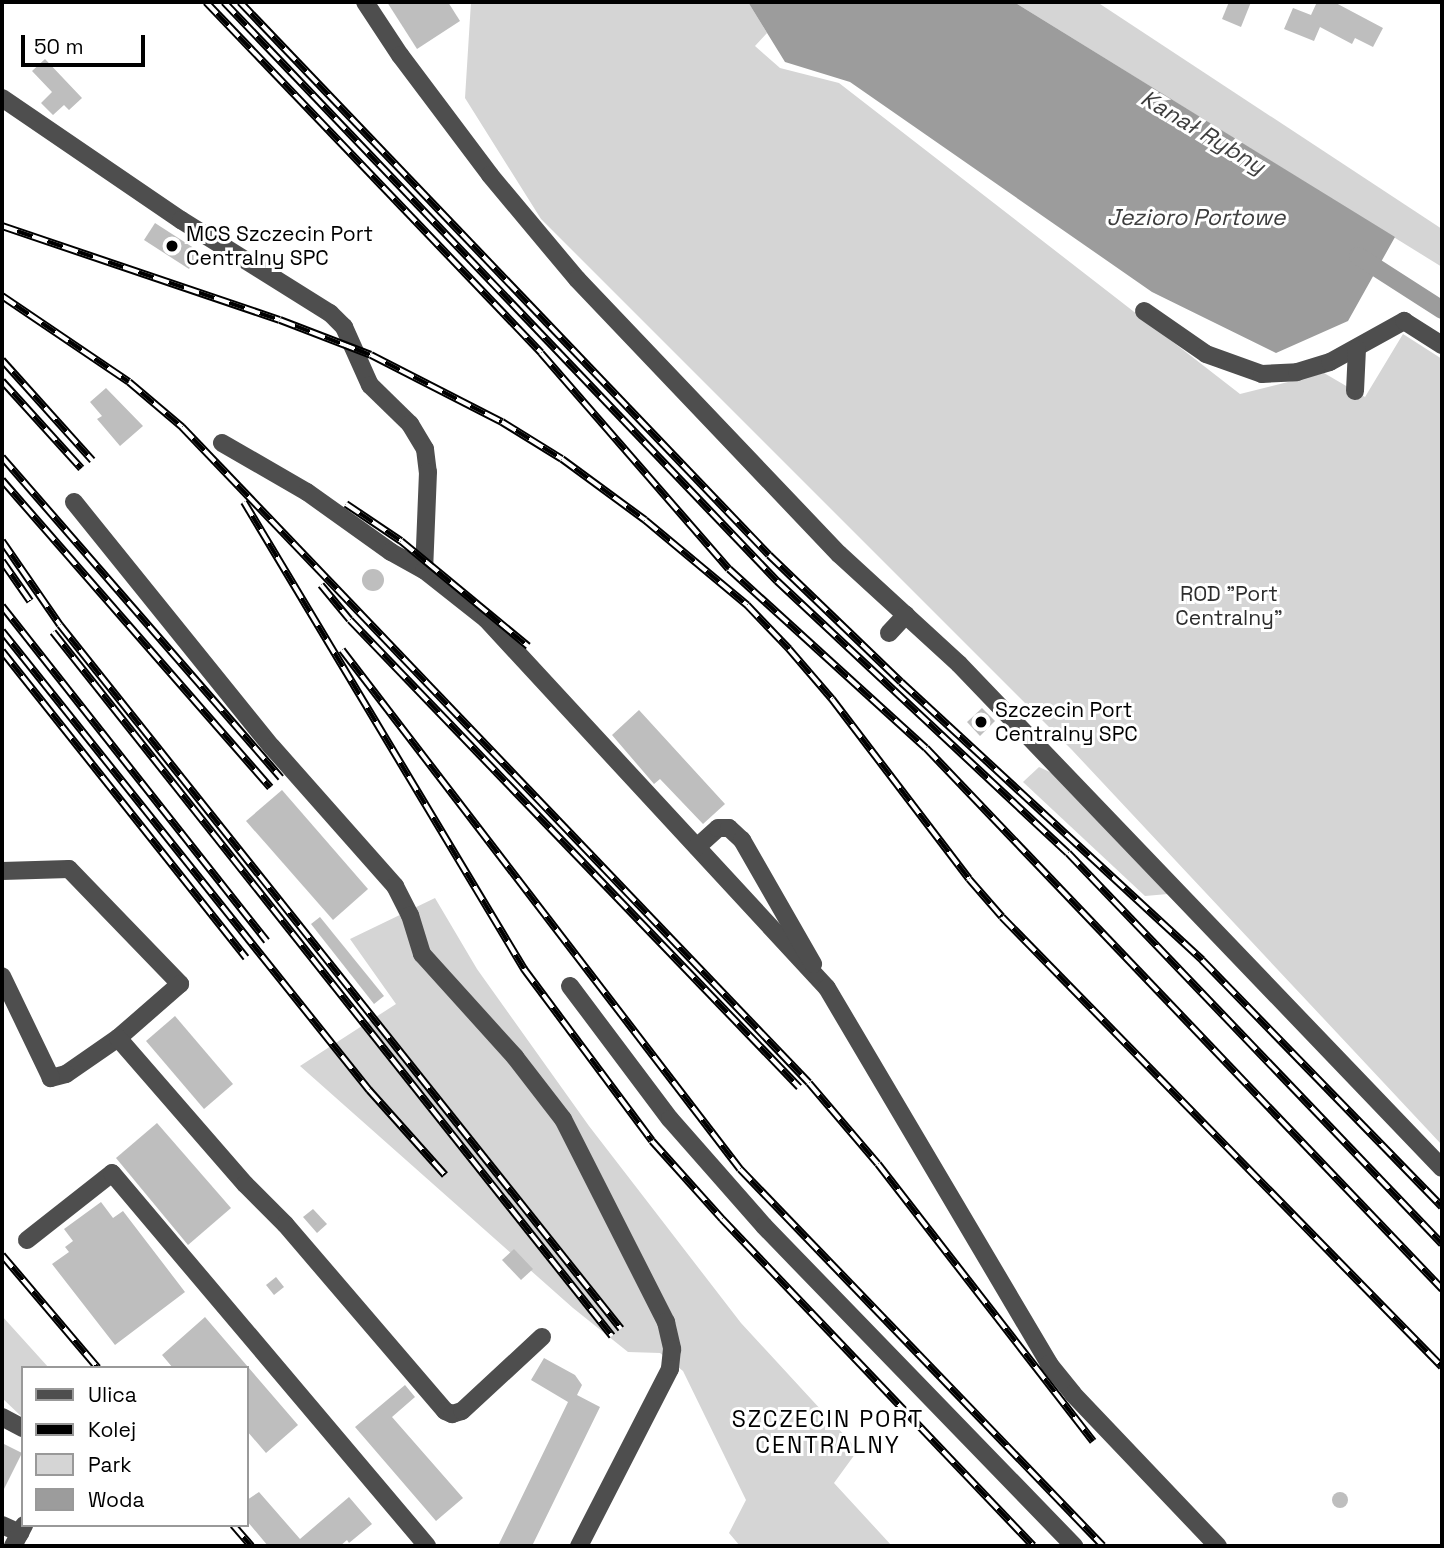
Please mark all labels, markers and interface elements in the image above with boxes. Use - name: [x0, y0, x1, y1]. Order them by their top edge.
- scale bar: [24, 21, 149, 65]
- text: 50 m: [34, 33, 84, 60]
- water label: Kanał Rybny: [1136, 84, 1270, 180]
- water label: Jezioro Portowe: [1107, 203, 1285, 231]
- place label: MCS Szczecin Port Centralny SPC: [186, 221, 373, 271]
- marker: MCS Szczecin Port Centralny SPC: [164, 238, 180, 254]
- park label: ROD "Port Centralny": [1175, 581, 1283, 631]
- place label: Szczecin Port Centralny SPC: [995, 697, 1138, 747]
- marker: Szczecin Port Centralny SPC: [973, 714, 989, 730]
- legend: [21, 1366, 248, 1527]
- text: Ulica: [88, 1381, 137, 1408]
- district label: SZCZECIN PORT CENTRALNY: [733, 1405, 923, 1459]
- text: Kolej: [88, 1416, 136, 1443]
- text: Park: [88, 1451, 132, 1478]
- text: Woda: [88, 1486, 145, 1513]

